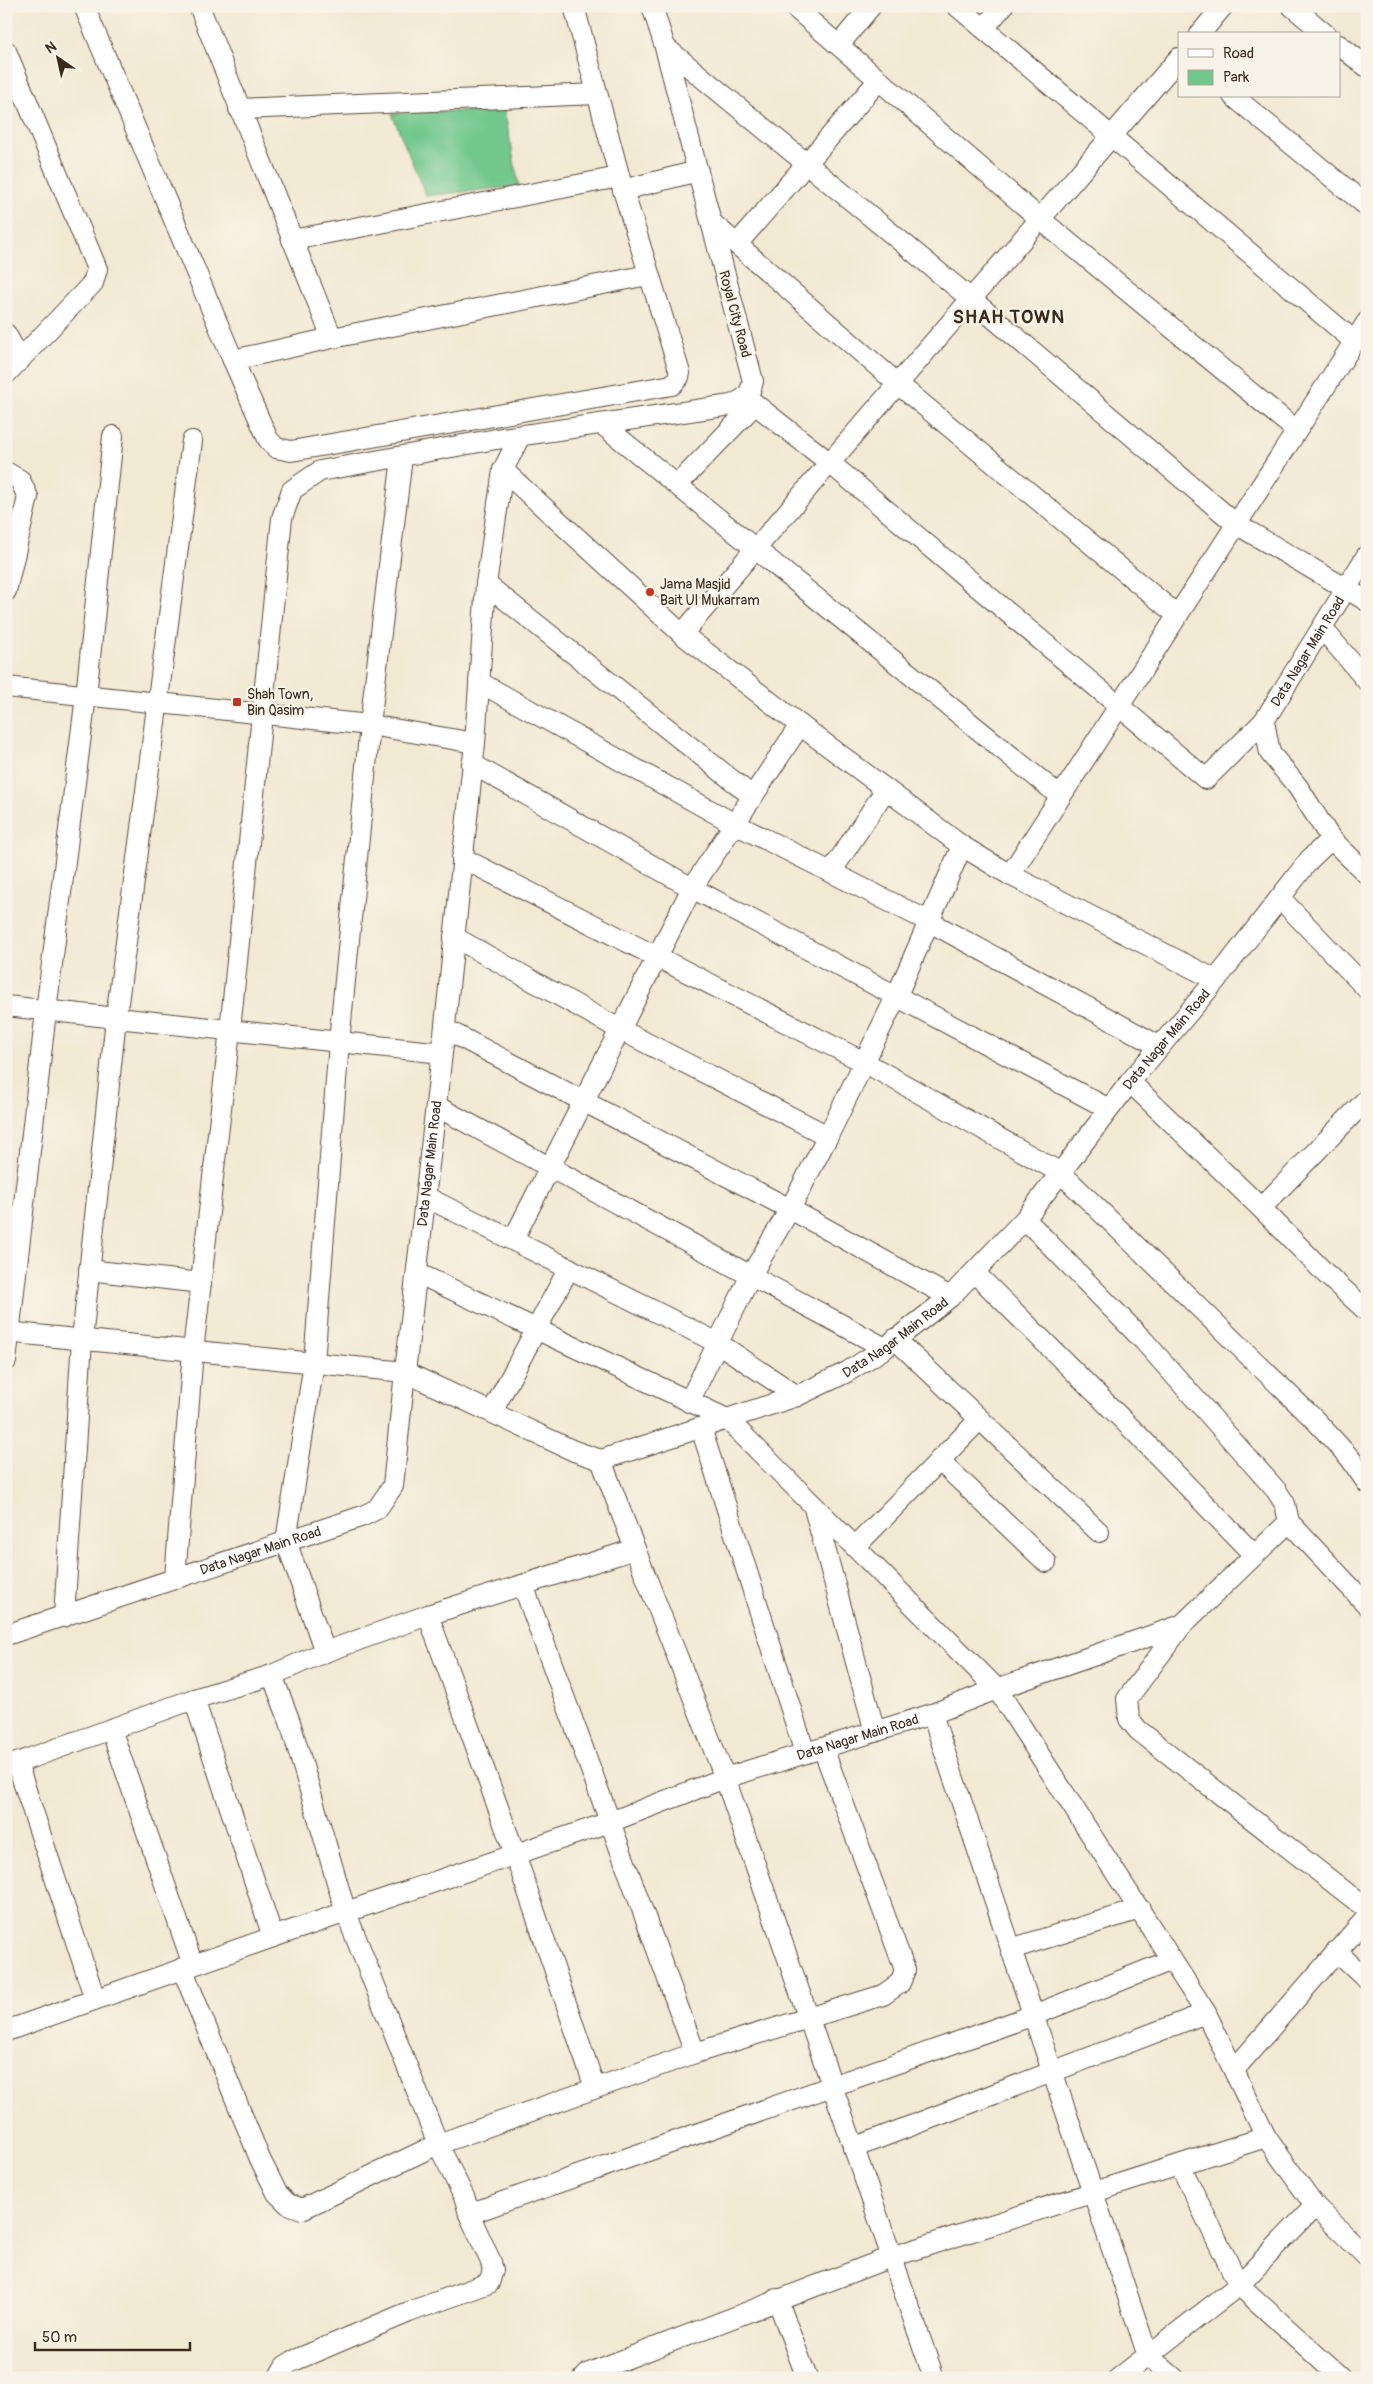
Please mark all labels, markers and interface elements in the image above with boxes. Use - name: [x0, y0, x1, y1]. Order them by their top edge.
- north arrow: [32, 32, 82, 82]
- legend: [1178, 32, 1340, 98]
- text: N: [42, 38, 60, 57]
- text: Road: [1223, 44, 1254, 63]
- text: Park: [1223, 68, 1250, 87]
- street label: Royal City Road: [715, 269, 755, 359]
- district label: SHAH TOWN: [953, 305, 1065, 329]
- place label: Jama Masjid Bait Ul Mukarram: [660, 576, 760, 609]
- marker: Jama Masjid Bait Ul Mukarram: [644, 586, 656, 598]
- street label: Data Nagar Main Road: [1267, 593, 1348, 709]
- place label: Shah Town, Bin Qasim: [247, 686, 313, 719]
- marker: Shah Town, Bin Qasim: [231, 696, 243, 708]
- street label: Data Nagar Main Road: [1119, 985, 1214, 1093]
- street label: Data Nagar Main Road: [413, 1099, 445, 1227]
- street label: Data Nagar Main Road: [839, 1293, 952, 1381]
- street label: Data Nagar Main Road: [197, 1522, 323, 1578]
- street label: Data Nagar Main Road: [795, 1710, 921, 1764]
- scale bar: [35, 2319, 190, 2351]
- text: 50 m: [42, 2328, 77, 2347]

